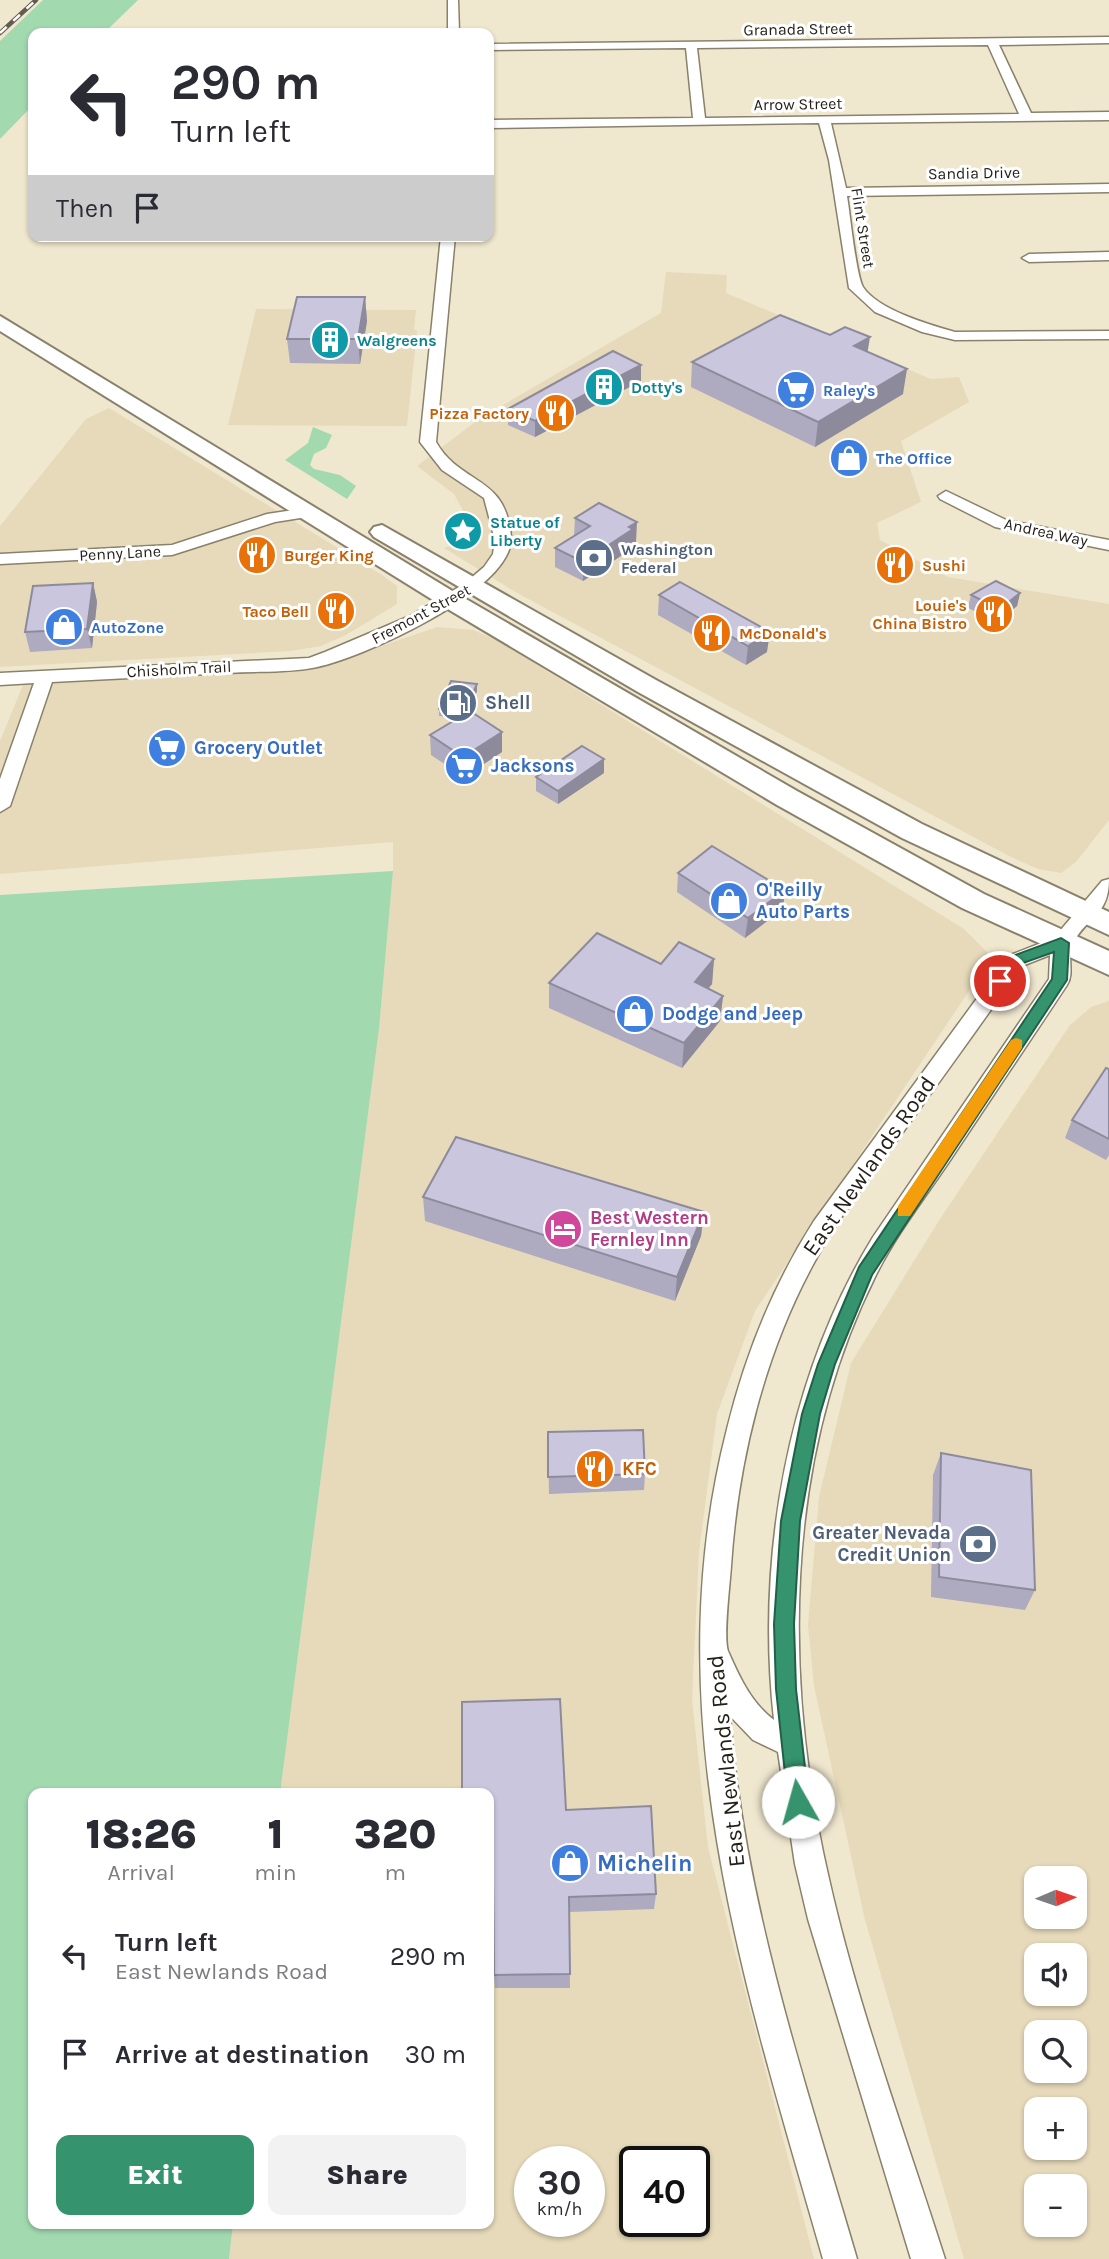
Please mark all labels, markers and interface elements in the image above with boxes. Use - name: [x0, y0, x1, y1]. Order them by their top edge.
- street label: Granada Street: [743, 19, 853, 39]
- text: 290 m: [171, 54, 320, 111]
- icon: left: [56, 56, 147, 147]
- street label: Arrow Street: [753, 94, 843, 114]
- text: Turn left: [171, 113, 291, 150]
- street label: Sandia Drive: [928, 163, 1020, 183]
- street label: Flint Street: [847, 186, 879, 270]
- icon: arrive: [128, 189, 166, 227]
- text: Then: [56, 193, 114, 224]
- building icon: Walgreens: [309, 319, 351, 361]
- place label: Walgreens: [357, 331, 437, 350]
- building icon: Dotty's: [583, 366, 625, 408]
- supermarket icon: Raley's: [775, 369, 817, 411]
- place label: Dotty's: [631, 378, 683, 397]
- place label: Raley's: [823, 381, 875, 400]
- restaurant icon: Pizza Factory: [535, 392, 577, 434]
- place label: Pizza Factory: [429, 404, 529, 423]
- shop icon: The Office: [828, 437, 870, 479]
- place label: The Office: [876, 449, 952, 468]
- place icon: Statue of Liberty: [442, 510, 484, 552]
- place label: Statue of Liberty: [490, 513, 560, 550]
- street label: Andrea Way: [1002, 514, 1090, 550]
- restaurant icon: Burger King: [236, 534, 278, 576]
- bank icon: Washington Federal: [573, 537, 615, 579]
- place label: Washington Federal: [621, 540, 713, 577]
- street label: Penny Lane: [79, 541, 161, 565]
- restaurant icon: Sushi: [874, 544, 916, 586]
- place label: Burger King: [284, 546, 374, 565]
- place label: Sushi: [922, 556, 966, 575]
- street label: Fremont Street: [368, 580, 474, 648]
- restaurant icon: Taco Bell: [315, 590, 357, 632]
- restaurant icon: Louie's China Bistro: [973, 593, 1015, 635]
- place label: Louie's China Bistro: [873, 596, 967, 633]
- place label: Taco Bell: [242, 602, 309, 621]
- shop icon: AutoZone: [43, 606, 85, 648]
- restaurant icon: McDonald's: [691, 612, 733, 654]
- place label: AutoZone: [91, 618, 164, 637]
- place label: McDonald's: [739, 624, 827, 643]
- street label: Chisholm Trail: [126, 657, 232, 681]
- fuel station icon: Shell: [437, 682, 479, 724]
- place label: Shell: [485, 692, 531, 714]
- supermarket icon: Grocery Outlet: [146, 727, 188, 769]
- place label: Grocery Outlet: [194, 737, 323, 759]
- supermarket icon: Jacksons: [443, 745, 485, 787]
- place label: Jacksons: [491, 755, 574, 777]
- place label: O'Reilly Auto Parts: [756, 879, 850, 923]
- shop icon: O'Reilly Auto Parts: [708, 880, 750, 922]
- pin: [970, 951, 1030, 1011]
- icon: arrive: [981, 962, 1019, 1000]
- shop icon: Dodge and Jeep: [614, 993, 656, 1035]
- place label: Dodge and Jeep: [662, 1003, 803, 1025]
- street label: East Newlands Road: [797, 1071, 941, 1261]
- place label: Best Western Fernley Inn: [590, 1207, 709, 1251]
- hotel icon: Best Western Fernley Inn: [542, 1208, 584, 1250]
- restaurant icon: KFC: [574, 1448, 616, 1490]
- place label: KFC: [622, 1458, 657, 1480]
- place label: Greater Nevada Credit Union: [812, 1522, 951, 1566]
- bank icon: Greater Nevada Credit Union: [957, 1523, 999, 1565]
- street label: East Newlands Road: [701, 1654, 751, 1868]
- position arrow: [761, 1765, 835, 1839]
- text: 18:26: [86, 1809, 197, 1859]
- text: 1: [267, 1809, 284, 1859]
- text: 320: [354, 1809, 436, 1859]
- shop icon: Michelin: [549, 1842, 591, 1884]
- place label: Michelin: [597, 1850, 692, 1877]
- text: Arrival: [107, 1859, 175, 1886]
- text: min: [254, 1859, 297, 1886]
- text: m: [385, 1859, 406, 1886]
- north arrow: [1024, 1866, 1087, 1928]
- map controls: [1024, 1866, 1087, 2237]
- text: Turn left: [115, 1927, 217, 1958]
- icon: left: [56, 1937, 94, 1975]
- text: 290 m: [390, 1941, 466, 1972]
- button: sound: [1024, 1943, 1087, 2006]
- text: East Newlands Road: [115, 1958, 328, 1985]
- button: search: [1024, 2020, 1087, 2083]
- icon: arrive: [56, 2035, 94, 2073]
- text: Arrive at destination: [115, 2039, 369, 2070]
- text: 30 m: [405, 2039, 466, 2070]
- button: +: [1024, 2097, 1087, 2160]
- button: Exit: [56, 2135, 254, 2215]
- button: Share: [268, 2135, 466, 2215]
- speed limit sign: 40: [619, 2146, 710, 2237]
- text: 30: [538, 2162, 581, 2203]
- button: −: [1024, 2174, 1087, 2237]
- text: km/h: [537, 2198, 582, 2220]

